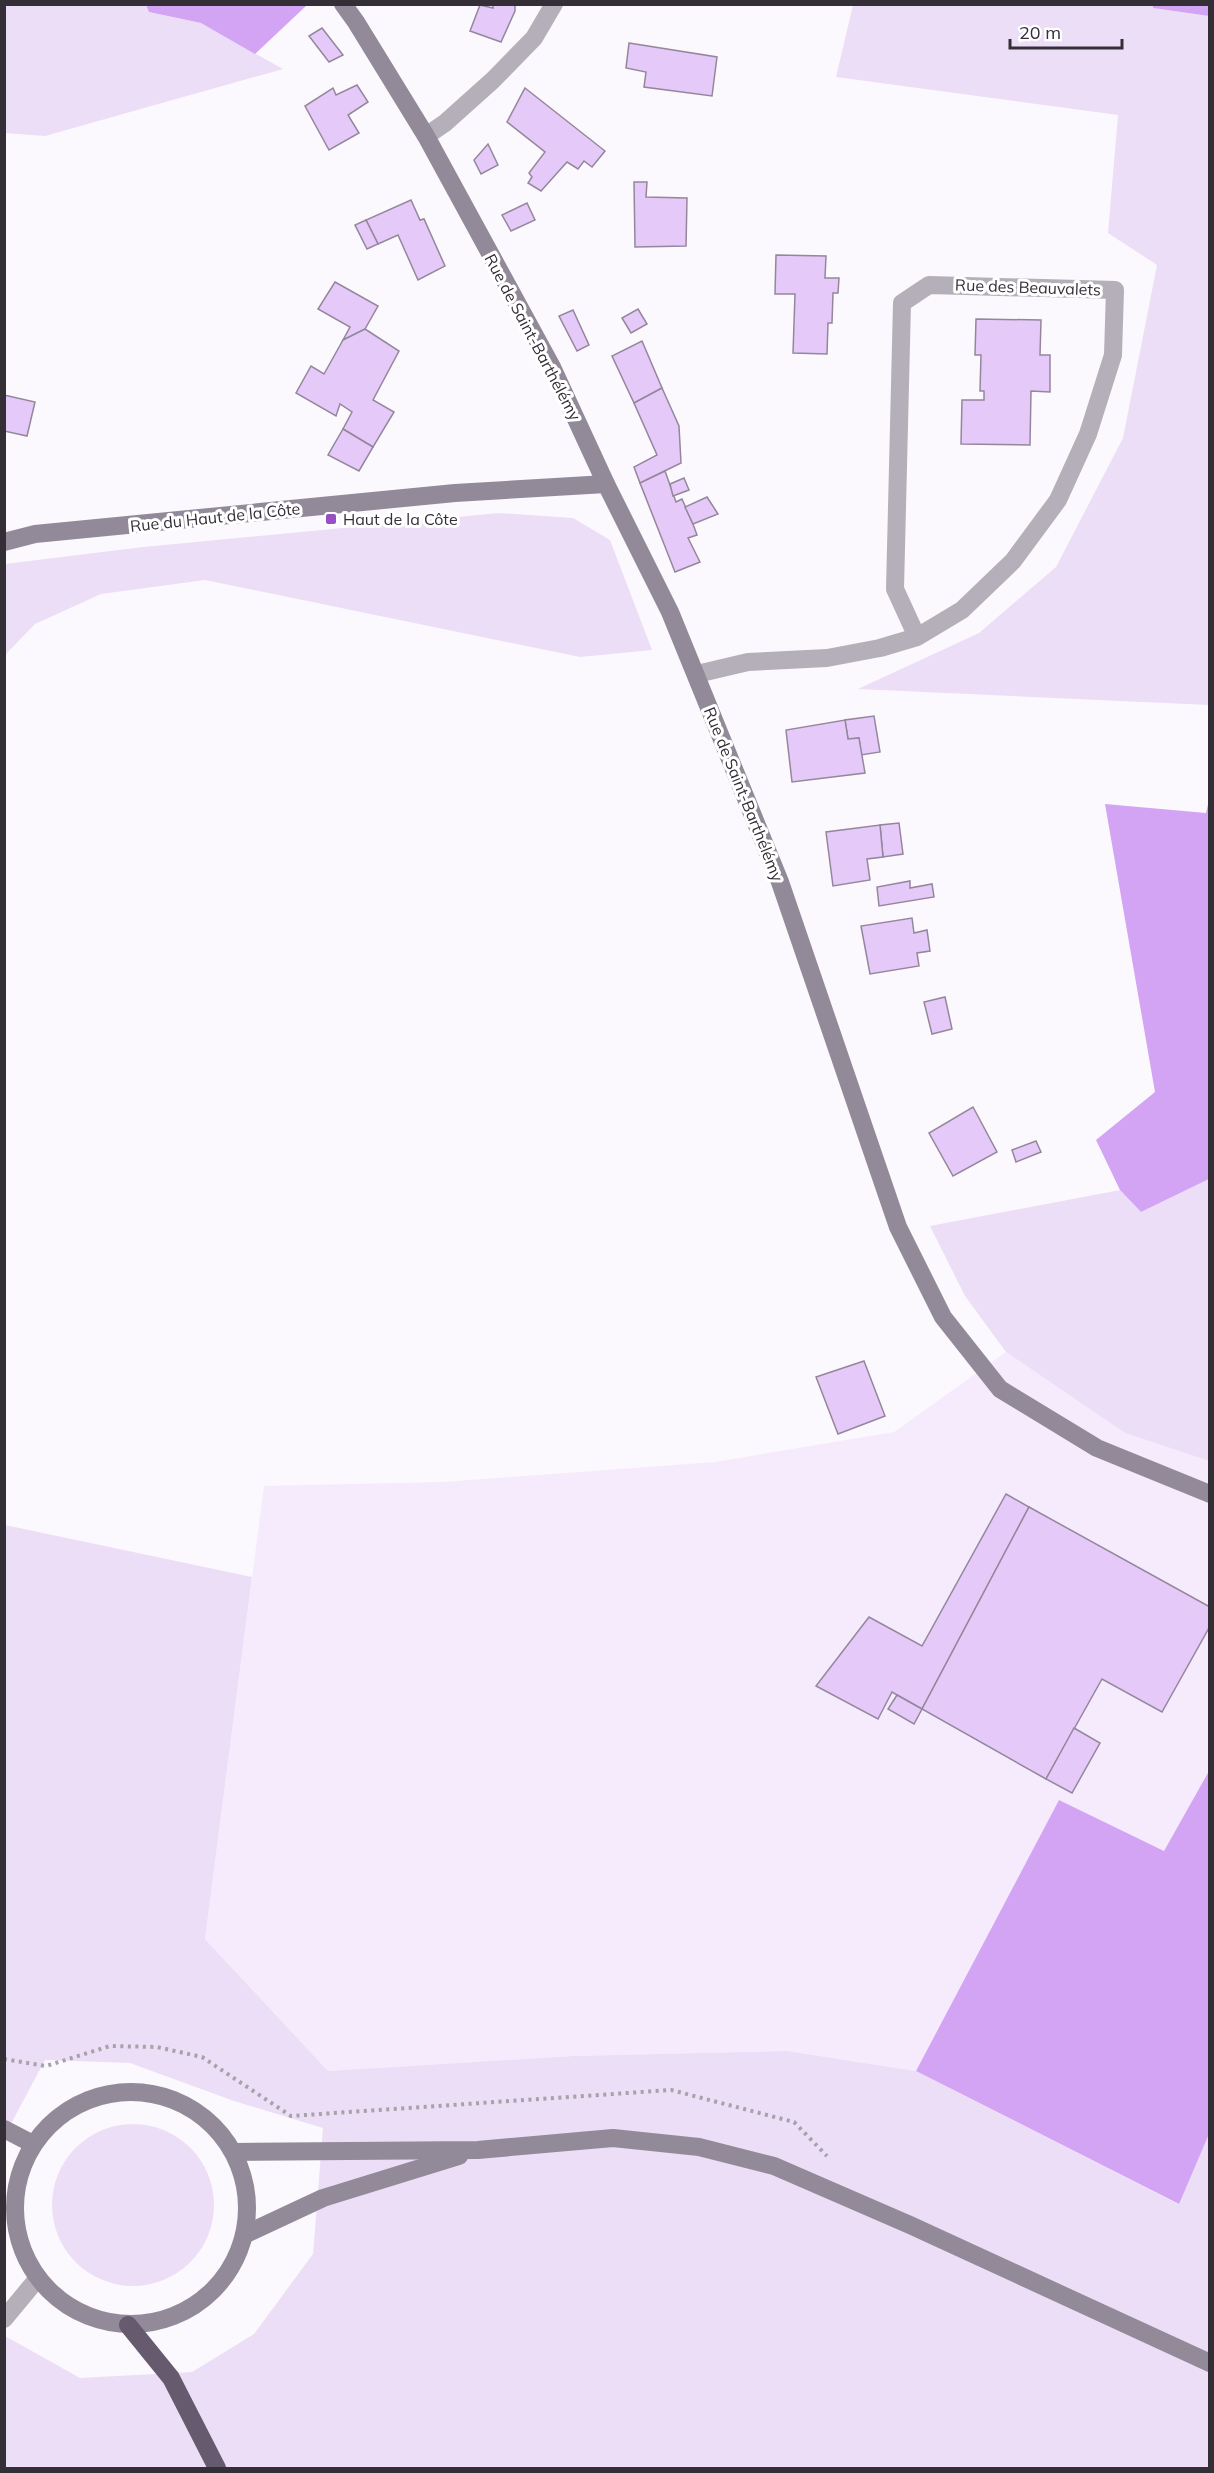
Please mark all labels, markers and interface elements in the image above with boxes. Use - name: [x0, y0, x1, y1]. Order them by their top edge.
- scale bar: [1010, 12, 1122, 50]
- text: 20 m: [1019, 21, 1061, 44]
- street label: Rue de Saint-Barthélémy: [480, 250, 586, 424]
- street label: Rue des Beauvalets: [955, 274, 1101, 300]
- street label: Rue du Haut de la Côte: [129, 498, 301, 536]
- place label: Haut de la Côte: [343, 509, 458, 529]
- marker: Haut de la Côte: [324, 512, 338, 526]
- street label: Rue de Saint-Barthélémy: [700, 704, 788, 884]

